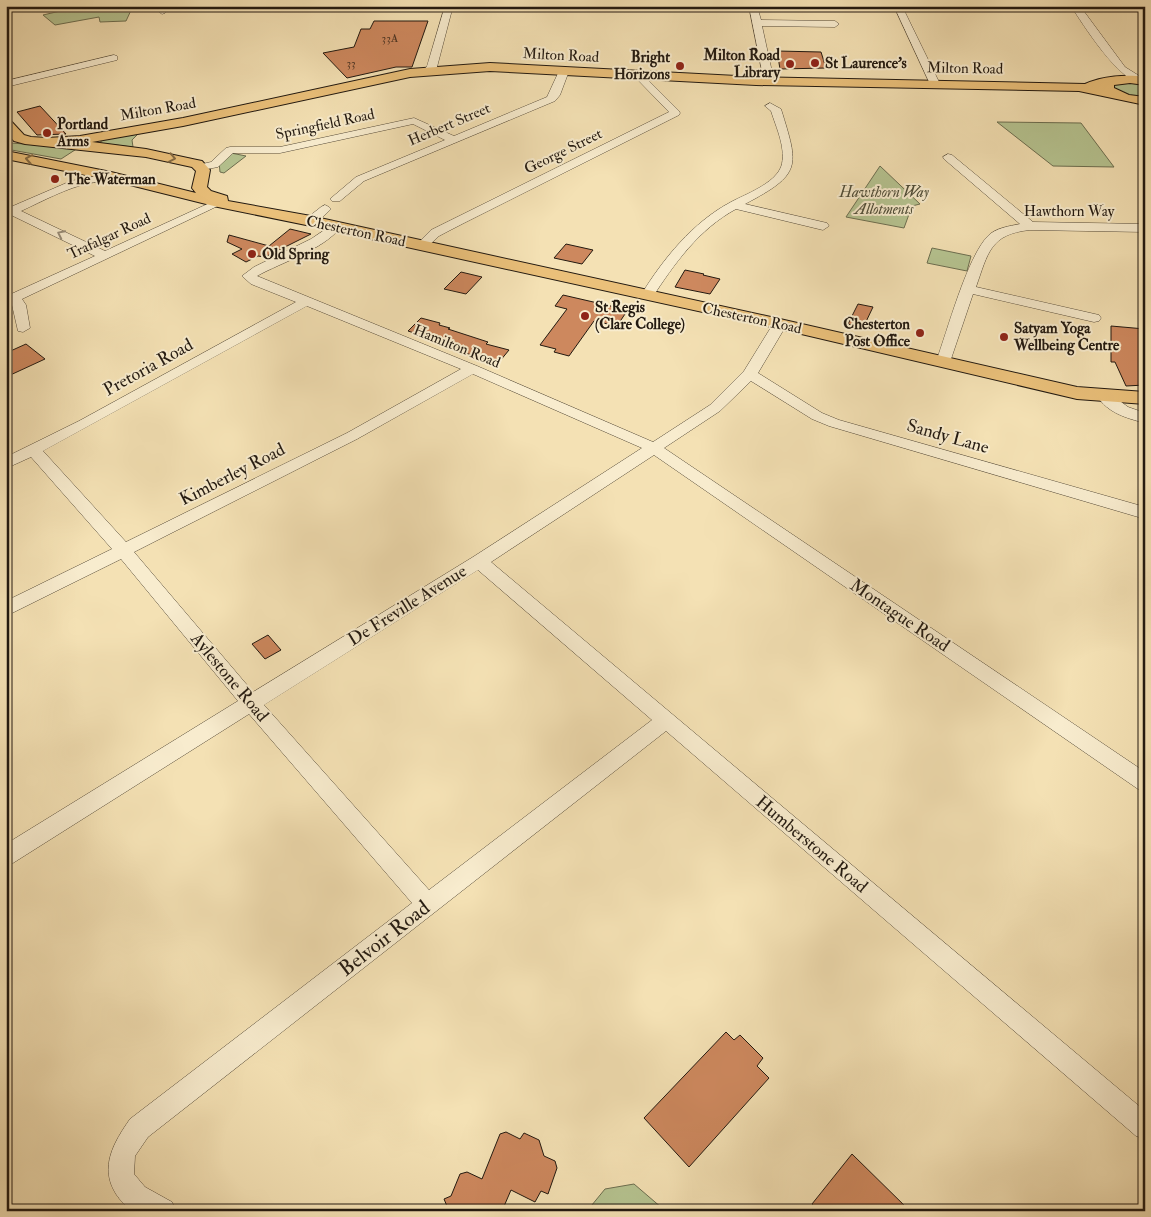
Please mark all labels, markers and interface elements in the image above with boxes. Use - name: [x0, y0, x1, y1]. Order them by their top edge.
- house number: 33A: [382, 31, 399, 46]
- street label: Milton Road: [522, 44, 600, 67]
- place label: Milton Road Library: [702, 46, 781, 83]
- place label: Bright Horizons: [614, 48, 670, 84]
- place label: St Laurence's: [825, 54, 907, 73]
- house number: 33: [346, 56, 356, 71]
- marker: St Laurence's: [809, 57, 821, 69]
- marker: Milton Road Library: [784, 58, 796, 70]
- street label: Milton Road: [927, 58, 1004, 79]
- marker: Bright Horizons: [674, 60, 686, 72]
- street label: Milton Road: [119, 93, 198, 125]
- street label: Herbert Street: [405, 99, 493, 150]
- street label: Springfield Road: [274, 105, 377, 145]
- place label: Portland Arms: [56, 115, 109, 151]
- street label: George Street: [521, 124, 606, 179]
- marker: Portland Arms: [41, 127, 53, 139]
- one-way arrow: [167, 153, 176, 163]
- one-way arrow: [24, 154, 33, 165]
- place label: The Waterman: [64, 170, 156, 189]
- marker: The Waterman: [49, 173, 61, 185]
- park label: Hawthorn Way Allotments: [838, 183, 930, 219]
- street label: Hawthorn Way: [1024, 202, 1115, 221]
- street label: Trafalgar Road: [65, 209, 154, 264]
- street label: Chesterton Road: [304, 212, 408, 251]
- one-way arrow: [57, 230, 66, 241]
- place label: Old Spring: [262, 245, 330, 265]
- marker: Old Spring: [246, 248, 258, 260]
- place label: St Regis (Clare College): [595, 298, 685, 335]
- street label: Chesterton Road: [700, 299, 804, 338]
- marker: St Regis (Clare College): [579, 310, 591, 322]
- place label: Chesterton Post Office: [843, 315, 911, 351]
- place label: Satyam Yoga Wellbeing Centre: [1013, 319, 1120, 356]
- street label: Hamilton Road: [411, 320, 504, 373]
- marker: Chesterton Post Office: [914, 327, 926, 339]
- marker: Satyam Yoga Wellbeing Centre: [998, 331, 1010, 343]
- street label: Pretoria Road: [99, 333, 197, 402]
- street label: Sandy Lane: [904, 414, 992, 459]
- street label: Kimberley Road: [175, 438, 289, 511]
- street label: De Freville Avenue: [343, 559, 471, 651]
- street label: Montague Road: [845, 574, 954, 657]
- street label: Aylestone Road: [185, 627, 274, 727]
- street label: Humberstone Road: [751, 791, 873, 898]
- street label: Belvoir Road: [333, 894, 436, 982]

